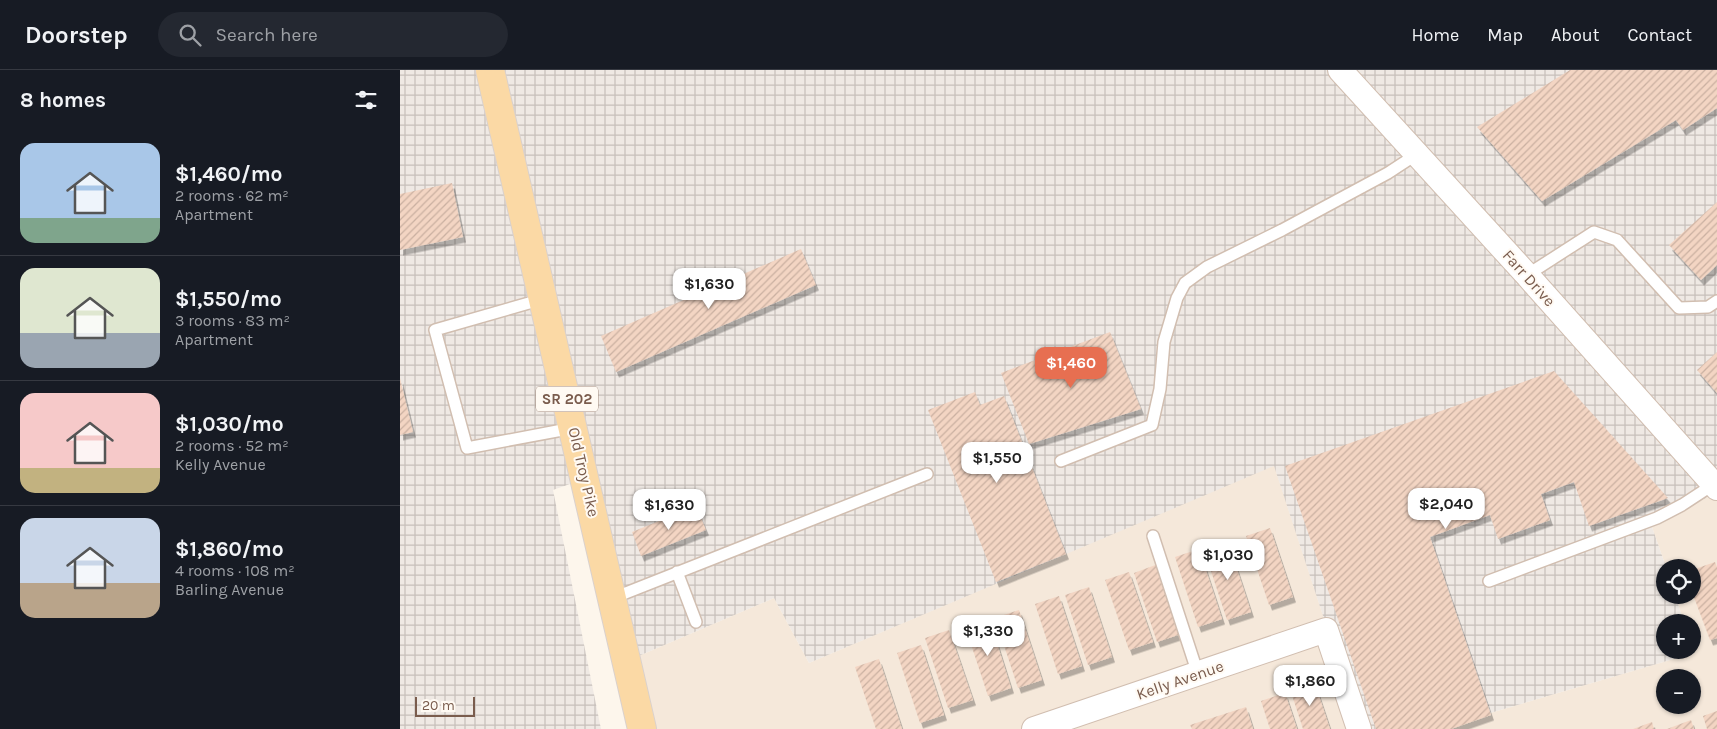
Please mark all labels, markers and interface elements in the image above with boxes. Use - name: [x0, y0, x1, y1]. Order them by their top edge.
- search box: [158, 12, 508, 57]
- text: Doorstep: [25, 21, 128, 49]
- icon: search: [176, 21, 204, 49]
- text: Search here: [216, 24, 318, 46]
- text: Home: [1411, 24, 1459, 46]
- text: Map: [1487, 24, 1523, 46]
- text: About: [1551, 24, 1600, 46]
- text: Contact: [1628, 24, 1692, 46]
- icon: filters: [352, 86, 380, 114]
- text: 8 homes: [20, 88, 106, 112]
- text: $1,460/mo: [175, 162, 283, 186]
- icon: home: [60, 163, 120, 223]
- text: 2 rooms · 62 m²: [175, 186, 289, 205]
- text: Apartment: [175, 205, 253, 224]
- street label: Farr Drive: [1499, 246, 1559, 310]
- pin: $1,630: [668, 268, 750, 310]
- text: $1,630: [684, 274, 734, 293]
- text: $1,550/mo: [175, 287, 282, 311]
- icon: home: [60, 288, 120, 348]
- text: 3 rooms · 83 m²: [175, 311, 290, 330]
- text: Apartment: [175, 330, 253, 349]
- pin: $1,460: [1030, 346, 1112, 389]
- text: $1,460: [1046, 353, 1096, 372]
- road number: SR 202: [536, 386, 598, 412]
- text: $1,030/mo: [175, 412, 284, 436]
- icon: home: [60, 413, 120, 473]
- street label: Old Troy Pike: [564, 425, 604, 519]
- text: 2 rooms · 52 m²: [175, 436, 289, 455]
- pin: $1,550: [956, 442, 1038, 484]
- text: $1,550: [972, 448, 1022, 467]
- text: Kelly Avenue: [175, 455, 266, 474]
- pin: $1,630: [628, 488, 710, 531]
- pin: $2,040: [1405, 488, 1487, 530]
- text: $2,040: [1419, 494, 1473, 513]
- text: $1,630: [644, 495, 694, 514]
- text: $1,860/mo: [175, 537, 284, 561]
- icon: home: [60, 538, 120, 598]
- pin: $1,030: [1187, 538, 1269, 581]
- text: $1,030: [1203, 545, 1253, 564]
- map controls: [1656, 559, 1701, 714]
- button: locate: [1656, 559, 1701, 604]
- text: 4 rooms · 108 m²: [175, 561, 295, 580]
- text: Barling Avenue: [175, 580, 284, 599]
- pin: $1,330: [947, 614, 1029, 657]
- button: +: [1656, 614, 1701, 659]
- text: $1,330: [963, 621, 1013, 640]
- street label: Kelly Avenue: [1134, 656, 1226, 704]
- pin: $1,860: [1269, 664, 1351, 707]
- button: −: [1656, 669, 1701, 714]
- text: $1,860: [1285, 671, 1335, 690]
- scale bar: [415, 694, 475, 717]
- text: 20 m: [422, 697, 455, 714]

